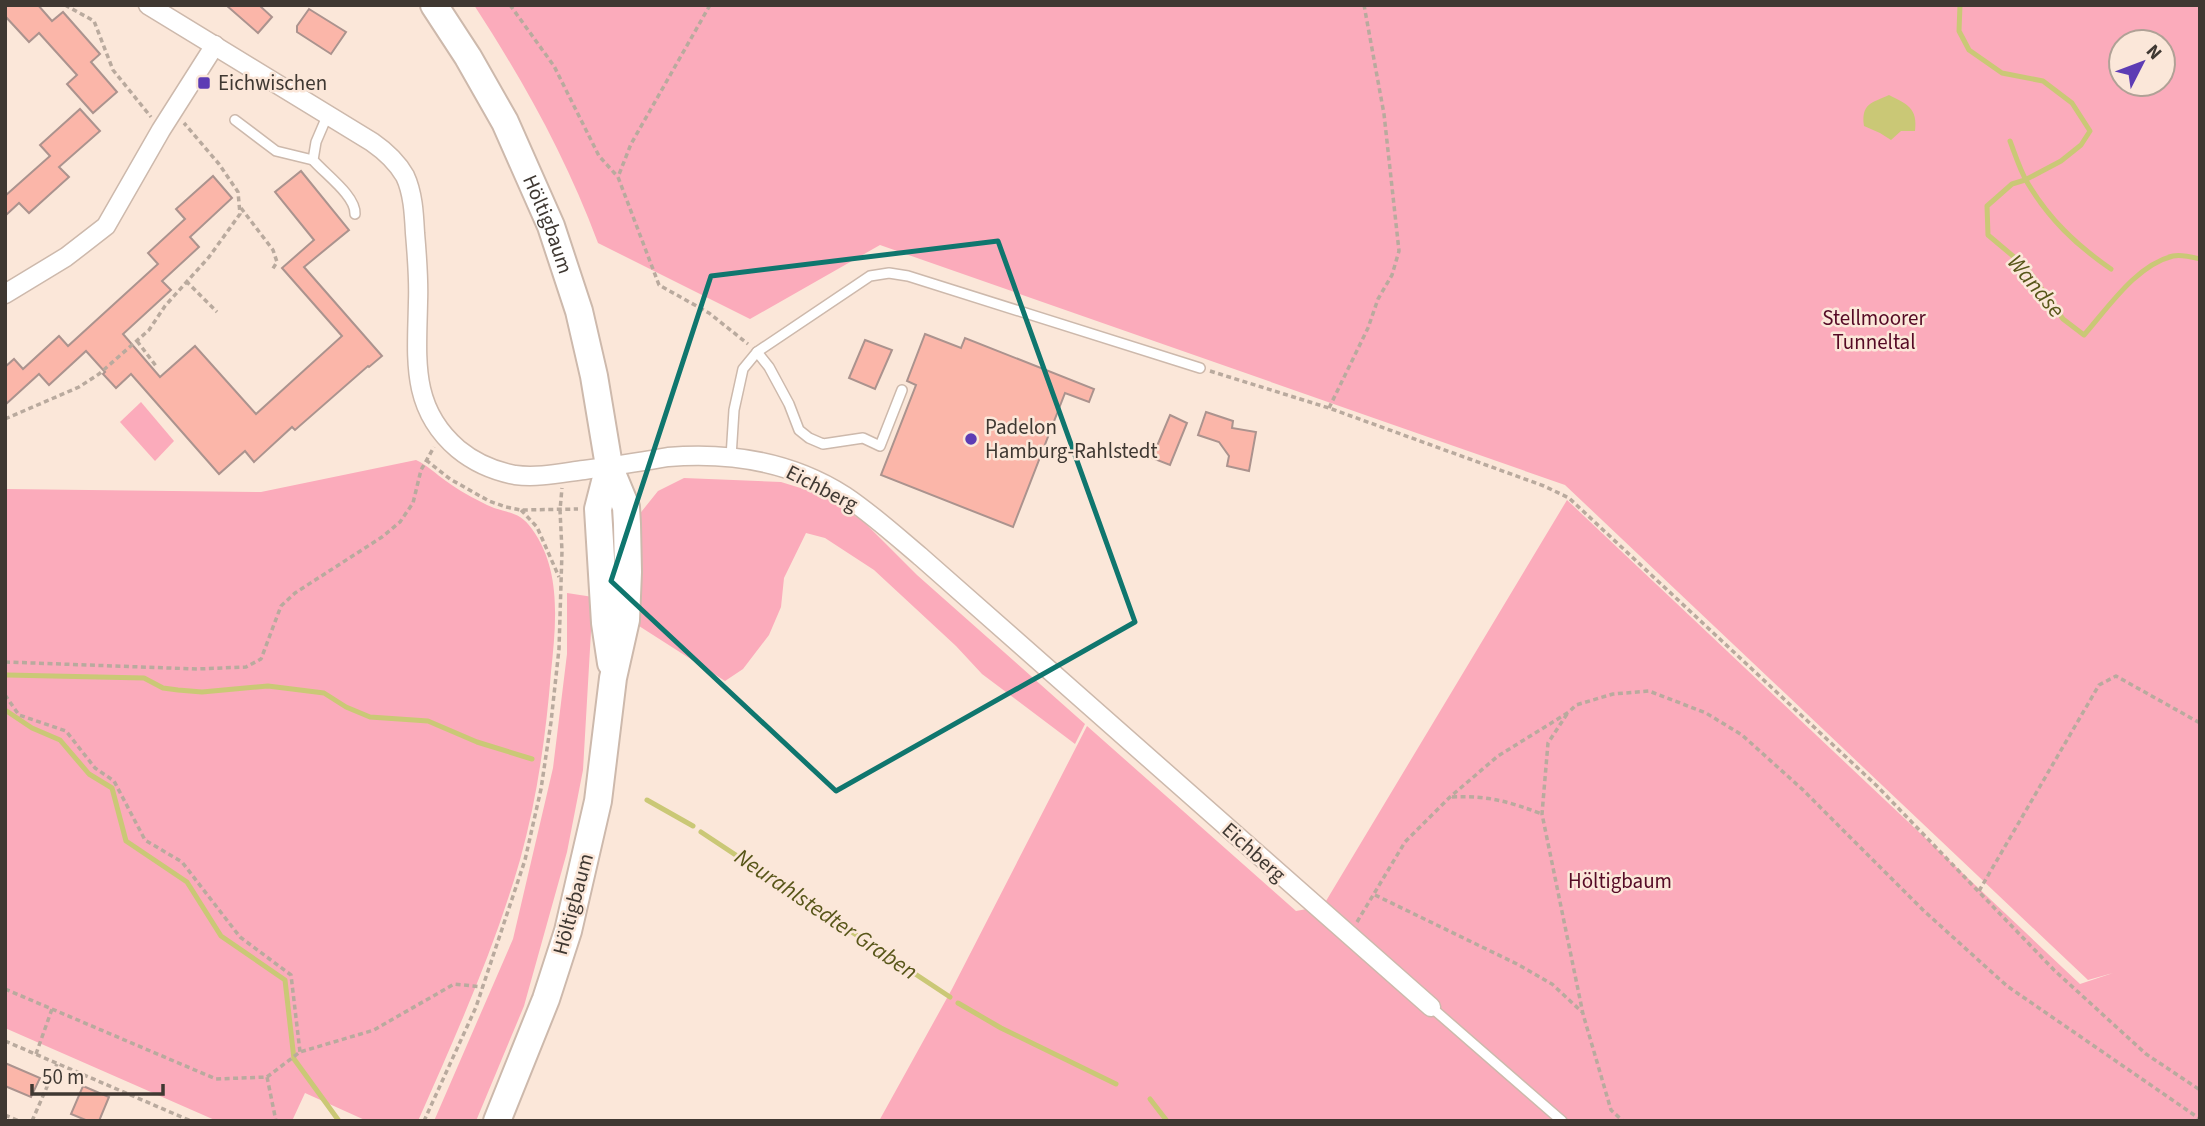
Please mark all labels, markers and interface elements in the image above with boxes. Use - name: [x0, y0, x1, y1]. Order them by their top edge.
- north arrow: [2107, 28, 2177, 98]
- text: N: [2139, 39, 2168, 66]
- place label: Eichwischen: [218, 68, 327, 98]
- marker: Eichwischen: [196, 75, 212, 91]
- street label: Höltigbaum: [515, 170, 581, 278]
- water label: Wandse: [2000, 247, 2072, 325]
- park label: Stellmoorer Tunneltal: [1822, 303, 1927, 357]
- place label: Padelon Hamburg-Rahlstedt: [985, 412, 1158, 466]
- marker: Padelon Hamburg-Rahlstedt: [963, 431, 979, 447]
- street label: Eichberg: [781, 457, 863, 519]
- street label: Eichberg: [1215, 815, 1293, 889]
- water label: Neurahlstedter Graben: [728, 840, 924, 988]
- street label: Höltigbaum: [545, 850, 601, 958]
- park label: Höltigbaum: [1568, 866, 1672, 896]
- scale bar: [32, 1052, 163, 1096]
- text: 50 m: [42, 1062, 84, 1092]

